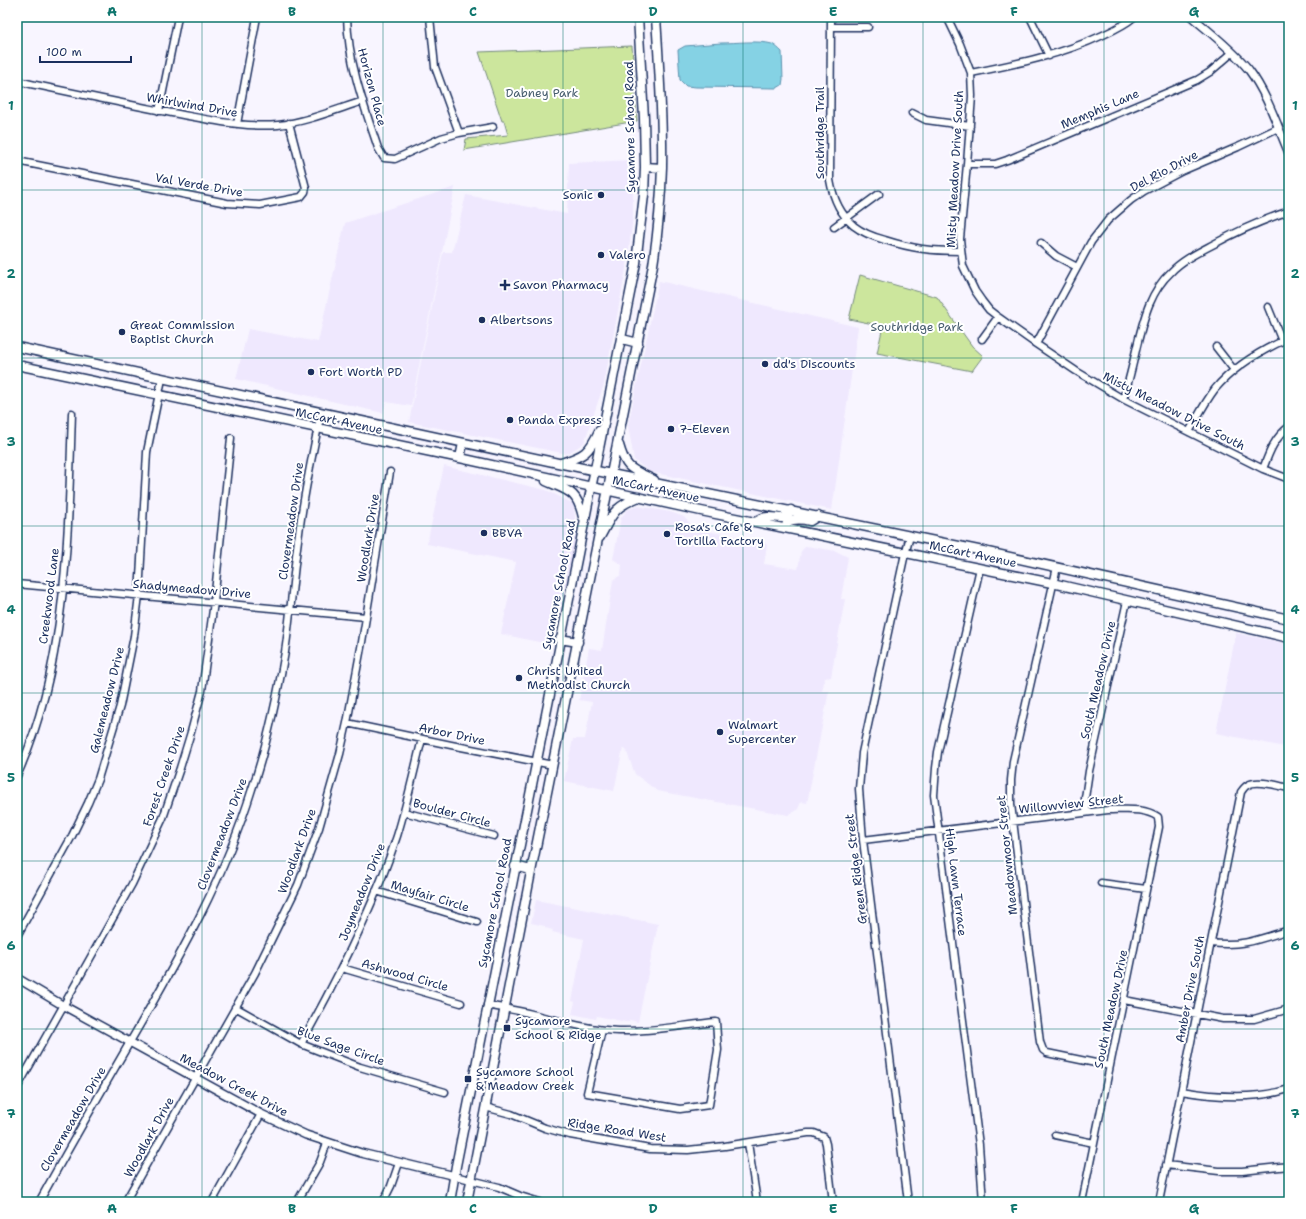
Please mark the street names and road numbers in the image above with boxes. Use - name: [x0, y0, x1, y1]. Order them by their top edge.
- street label: Horizon Place: [354, 46, 390, 128]
- street label: Sycamore School Road: [621, 61, 639, 193]
- street label: Memphis Lane: [1058, 85, 1142, 133]
- street label: Southridge Trail: [812, 86, 828, 179]
- street label: Whirlwind Drive: [145, 89, 239, 121]
- street label: Misty Meadow Drive South: [943, 90, 967, 248]
- street label: Del Rio Drive: [1127, 146, 1201, 196]
- street label: Val Verde Drive: [154, 169, 244, 201]
- street label: Misty Meadow Drive South: [1100, 368, 1248, 454]
- street label: McCart Avenue: [294, 404, 384, 438]
- street label: Clovermeadow Drive: [275, 461, 307, 581]
- street label: McCart Avenue: [611, 472, 701, 506]
- street label: Woodlark Drive: [353, 492, 383, 584]
- street label: Sycamore School Road: [539, 518, 579, 651]
- street label: McCart Avenue: [928, 537, 1018, 571]
- street label: Creekwood Lane: [35, 547, 63, 645]
- street label: Shadymeadow Drive: [132, 576, 252, 602]
- street label: South Meadow Drive: [1077, 619, 1119, 741]
- street label: Galemeadow Drive: [86, 645, 128, 755]
- street label: Arbor Drive: [417, 719, 487, 749]
- street label: Forest Creek Drive: [139, 723, 189, 829]
- street label: Clovermeadow Drive: [193, 775, 251, 892]
- street label: Willowview Street: [1018, 791, 1124, 817]
- street label: Meadowmoor Street: [993, 794, 1021, 916]
- street label: Boulder Circle: [411, 795, 493, 831]
- street label: Woodlark Drive: [274, 806, 320, 896]
- street label: Green Ridge Street: [841, 813, 871, 925]
- street label: High Lawn Terrace: [941, 827, 971, 937]
- street label: Sycamore School Road: [475, 836, 515, 969]
- street label: Joymeadow Drive: [335, 841, 389, 943]
- street label: Mayfair Circle: [389, 876, 471, 916]
- street label: Amber Drive South: [1172, 934, 1208, 1044]
- street label: South Meadow Drive: [1091, 948, 1131, 1070]
- street label: Ashwood Circle: [360, 955, 451, 995]
- street label: Blue Sage Circle: [295, 1023, 387, 1069]
- street label: Meadow Creek Drive: [177, 1050, 291, 1120]
- street label: Clovermeadow Drive: [36, 1063, 110, 1174]
- street label: Woodlark Drive: [120, 1094, 178, 1180]
- street label: Ridge Road West: [566, 1114, 668, 1146]

